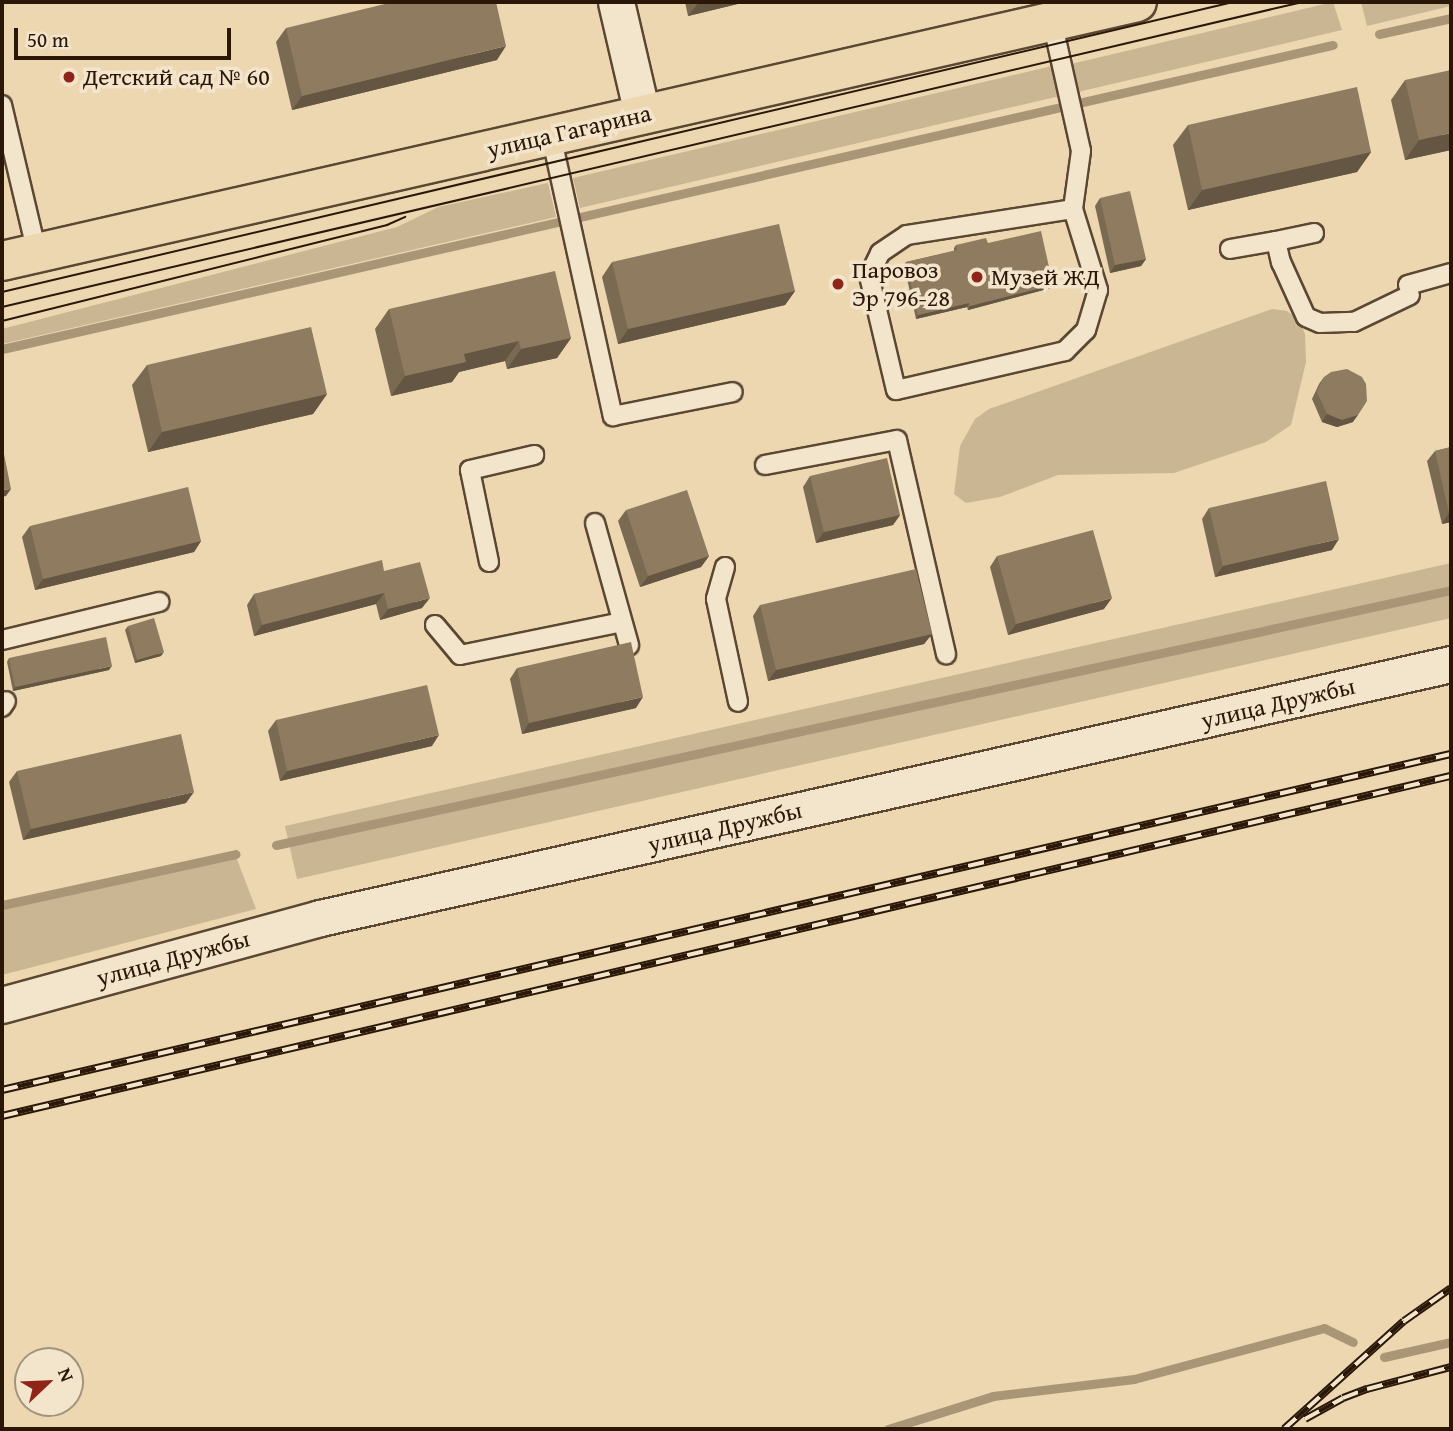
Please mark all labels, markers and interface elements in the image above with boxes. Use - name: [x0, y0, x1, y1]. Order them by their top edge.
- scale bar: [18, 14, 234, 58]
- text: 50 m: [27, 24, 69, 55]
- place label: Детский сад № 60: [83, 63, 270, 91]
- marker: Детский сад № 60: [61, 69, 77, 85]
- street label: улица Гагарина: [484, 98, 654, 164]
- place label: Паровоз Эр 796-28: [852, 256, 950, 312]
- place label: Музей ЖД: [991, 263, 1100, 291]
- marker: Музей ЖД: [969, 269, 985, 285]
- marker: Паровоз Эр 796-28: [830, 276, 846, 292]
- street label: улица Дружбы: [1198, 671, 1358, 735]
- street label: улица Дружбы: [645, 795, 805, 859]
- street label: улица Дружбы: [93, 924, 253, 992]
- north arrow: [14, 1347, 84, 1417]
- text: N: [51, 1363, 82, 1386]

